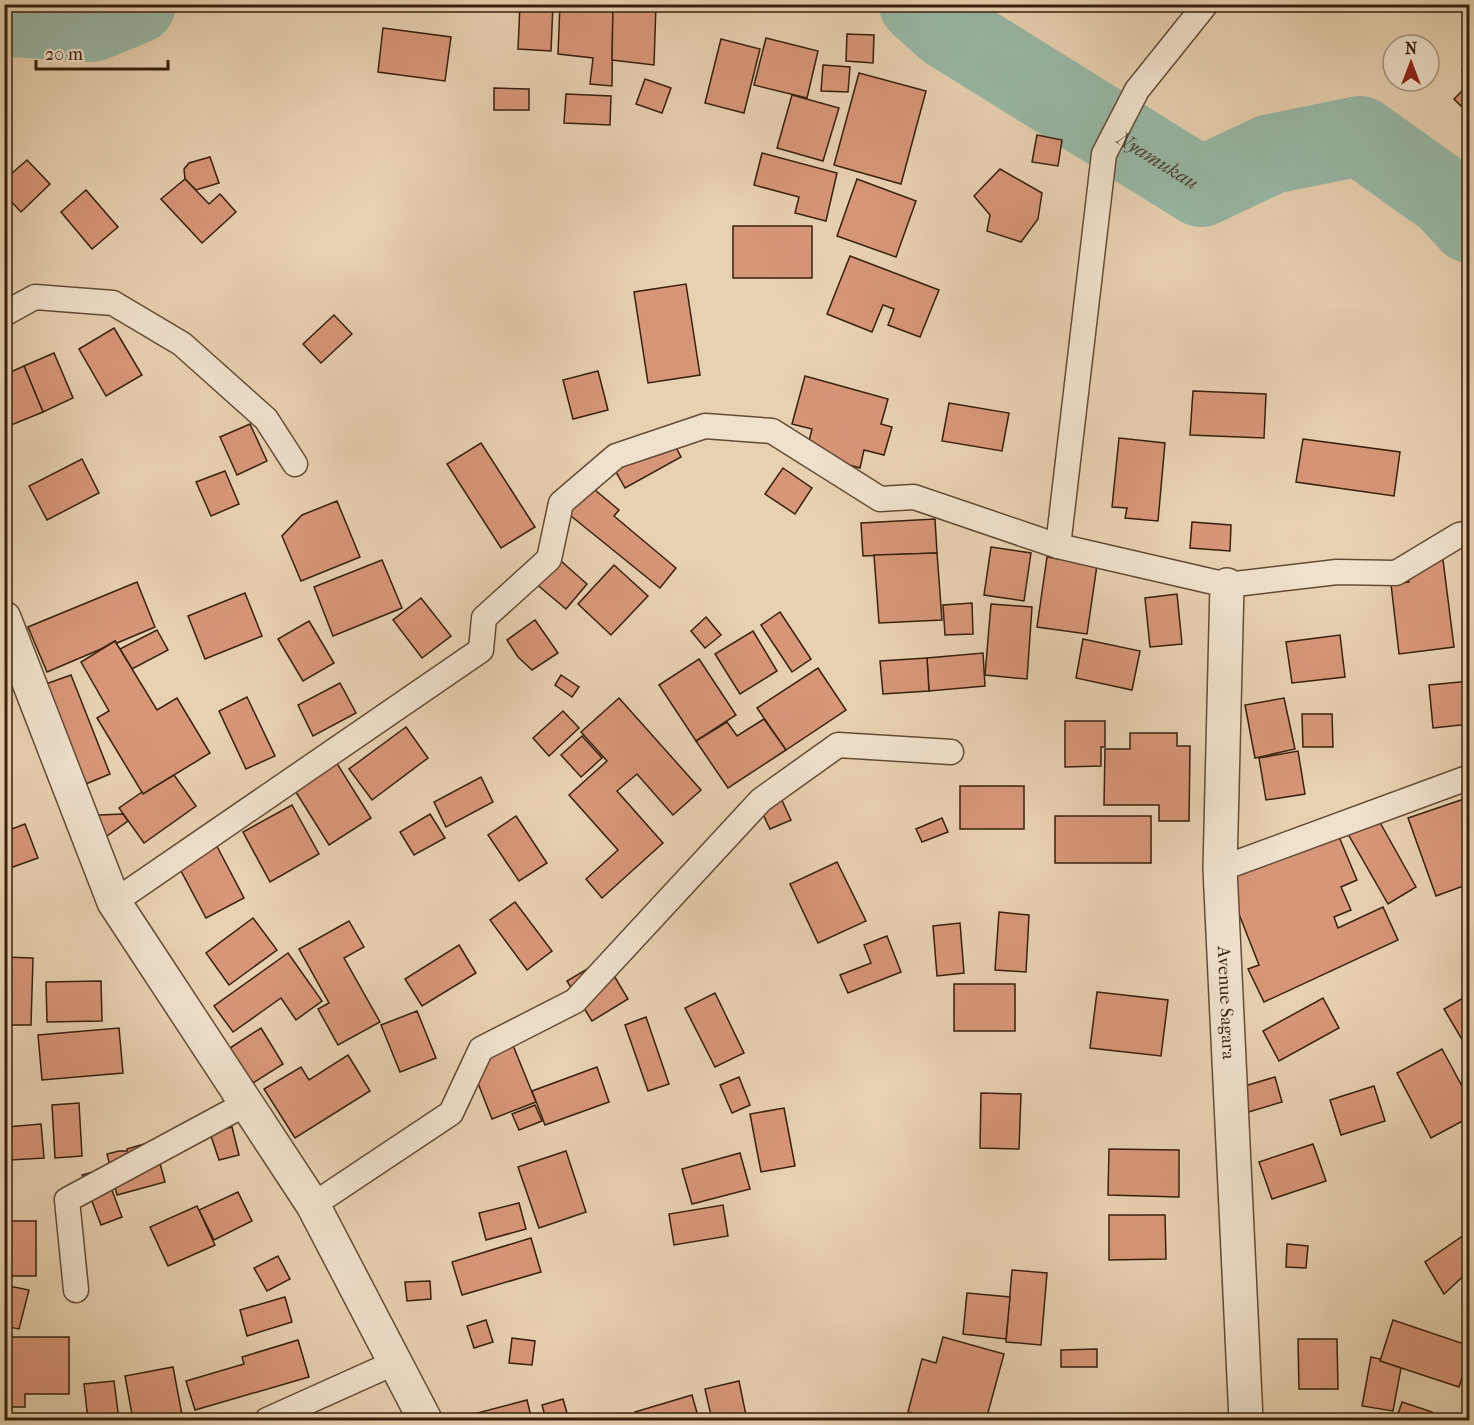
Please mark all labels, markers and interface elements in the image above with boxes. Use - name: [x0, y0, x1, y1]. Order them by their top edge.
- scale bar: [36, 33, 168, 71]
- north arrow: [1381, 33, 1441, 93]
- text: N: [1405, 39, 1418, 58]
- text: 20 m: [45, 44, 83, 65]
- water label: Nyamukau: [1112, 126, 1203, 194]
- street label: Avenue Sagara: [1213, 945, 1240, 1061]

